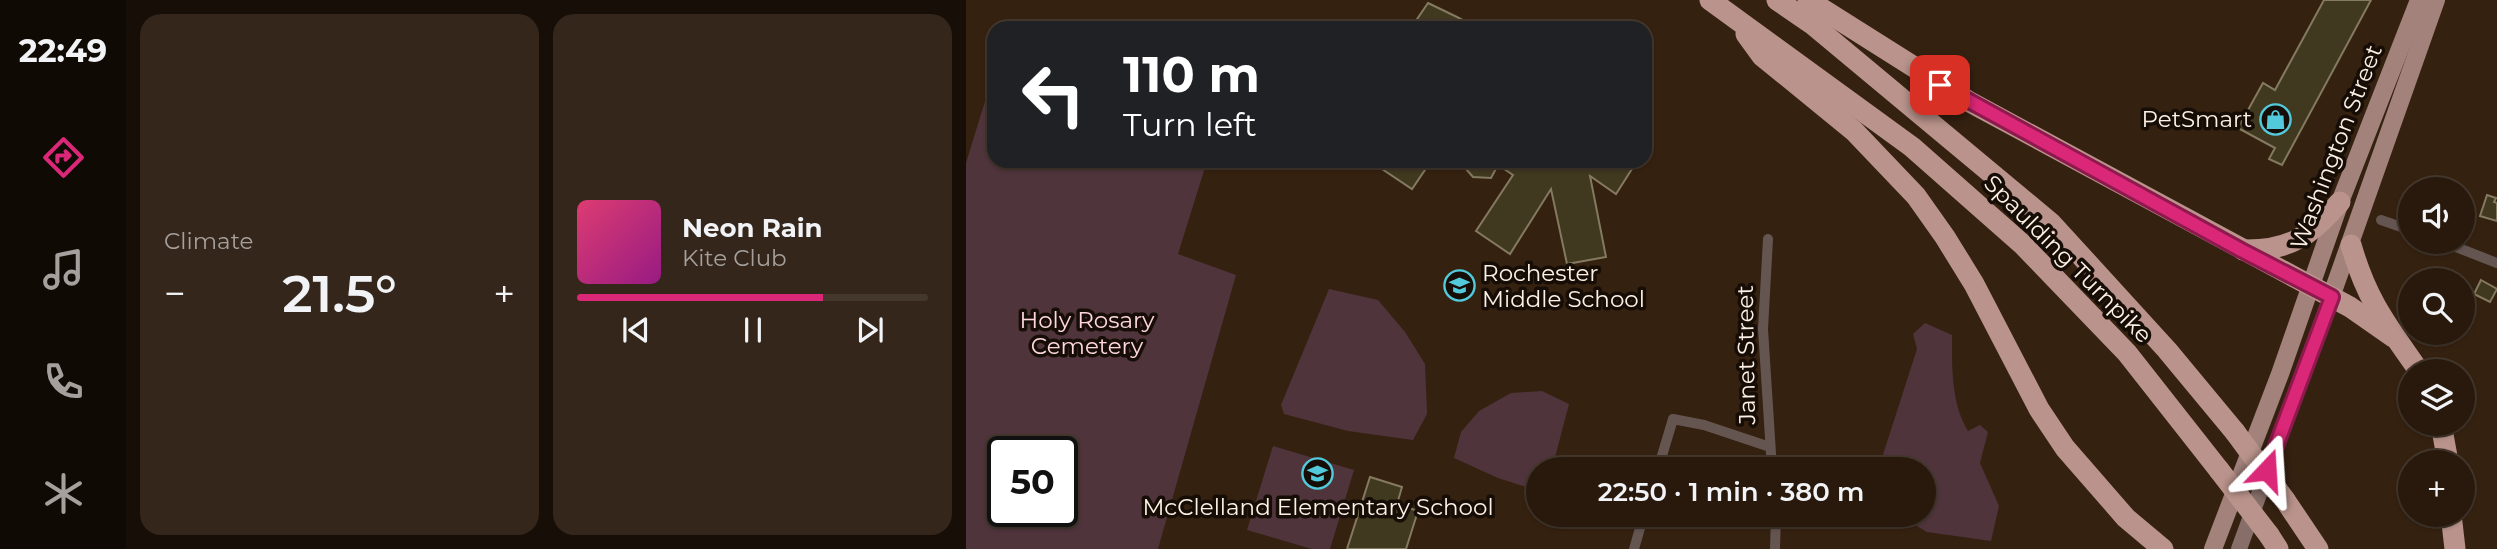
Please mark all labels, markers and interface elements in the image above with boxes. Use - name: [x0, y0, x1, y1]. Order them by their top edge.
- text: 22:49: [19, 31, 107, 70]
- street label: Washington Street: [2284, 41, 2388, 253]
- text: 110 m: [1123, 45, 1260, 104]
- icon: left: [1008, 49, 1099, 140]
- pin: [1910, 55, 1970, 115]
- icon: arrive: [1921, 66, 1959, 104]
- shop icon: PetSmart: [2258, 102, 2292, 136]
- text: Turn left: [1123, 105, 1257, 144]
- place label: PetSmart: [2142, 105, 2252, 133]
- icon: directions: [39, 133, 88, 182]
- street label: Spaulding Turnpike: [1978, 169, 2158, 349]
- map controls: [2398, 177, 2475, 527]
- button: sound: [2398, 177, 2475, 254]
- text: Neon Rain: [682, 212, 823, 244]
- text: Climate: [164, 227, 253, 255]
- text: Kite Club: [682, 244, 787, 272]
- icon: music: [39, 245, 88, 294]
- place label: Rochester Middle School: [1482, 259, 1645, 313]
- text: 21.5°: [282, 262, 397, 325]
- button: search: [2398, 268, 2475, 345]
- school or university icon: Rochester Middle School: [1442, 269, 1476, 303]
- text: −: [164, 270, 186, 317]
- text: +: [493, 270, 515, 317]
- street label: Janet Street: [1731, 285, 1761, 426]
- park label: Holy Rosary Cemetery: [1019, 306, 1155, 360]
- icon: previous: [617, 311, 655, 349]
- icon: pause: [734, 311, 772, 349]
- icon: next: [851, 311, 889, 349]
- icon: phone: [39, 357, 88, 406]
- button: layers: [2398, 359, 2475, 436]
- position arrow: [2230, 433, 2304, 507]
- speed limit sign: 50: [987, 436, 1078, 527]
- button: +: [2398, 450, 2475, 527]
- school or university icon: McClelland Elementary School: [1301, 456, 1335, 490]
- icon: climate: [39, 469, 88, 518]
- text: 22:50 · 1 min · 380 m: [1598, 476, 1864, 508]
- place label: McClelland Elementary School: [1142, 493, 1494, 521]

